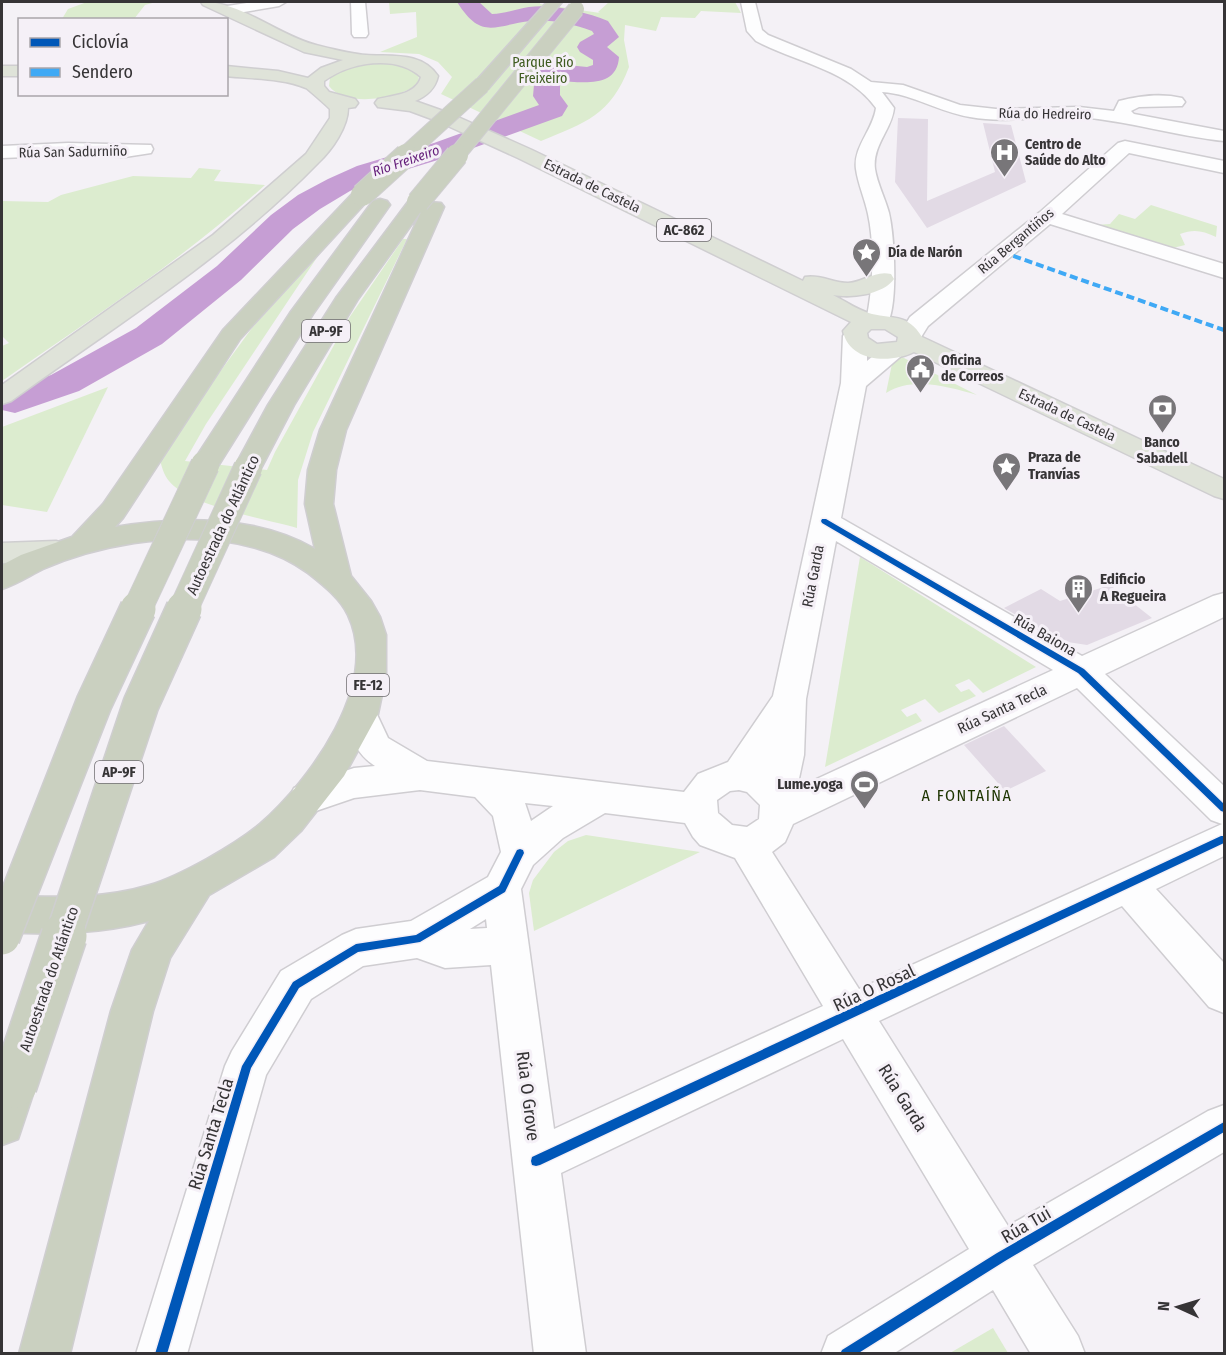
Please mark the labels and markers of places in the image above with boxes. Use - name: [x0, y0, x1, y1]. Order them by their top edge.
- hospital icon: Centro de Saúde do Alto: [988, 136, 1020, 178]
- place label: Centro de Saúde do Alto: [1025, 136, 1106, 169]
- place icon: Día de Narón: [851, 236, 883, 278]
- place label: Día de Narón: [888, 244, 962, 261]
- public building icon: Oficina de Correos: [904, 352, 936, 394]
- place label: Oficina de Correos: [941, 352, 1004, 385]
- bank icon: Banco Sabadell: [1146, 392, 1178, 434]
- place label: Banco Sabadell: [1136, 434, 1188, 467]
- place label: Praza de Tranvías: [1028, 448, 1081, 483]
- place icon: Praza de Tranvías: [991, 450, 1023, 492]
- place label: Edificio A Regueira: [1099, 570, 1167, 605]
- building icon: Edificio A Regueira: [1063, 572, 1095, 614]
- sports icon: Lume.yoga: [848, 768, 880, 810]
- place label: Lume.yoga: [777, 775, 844, 793]

